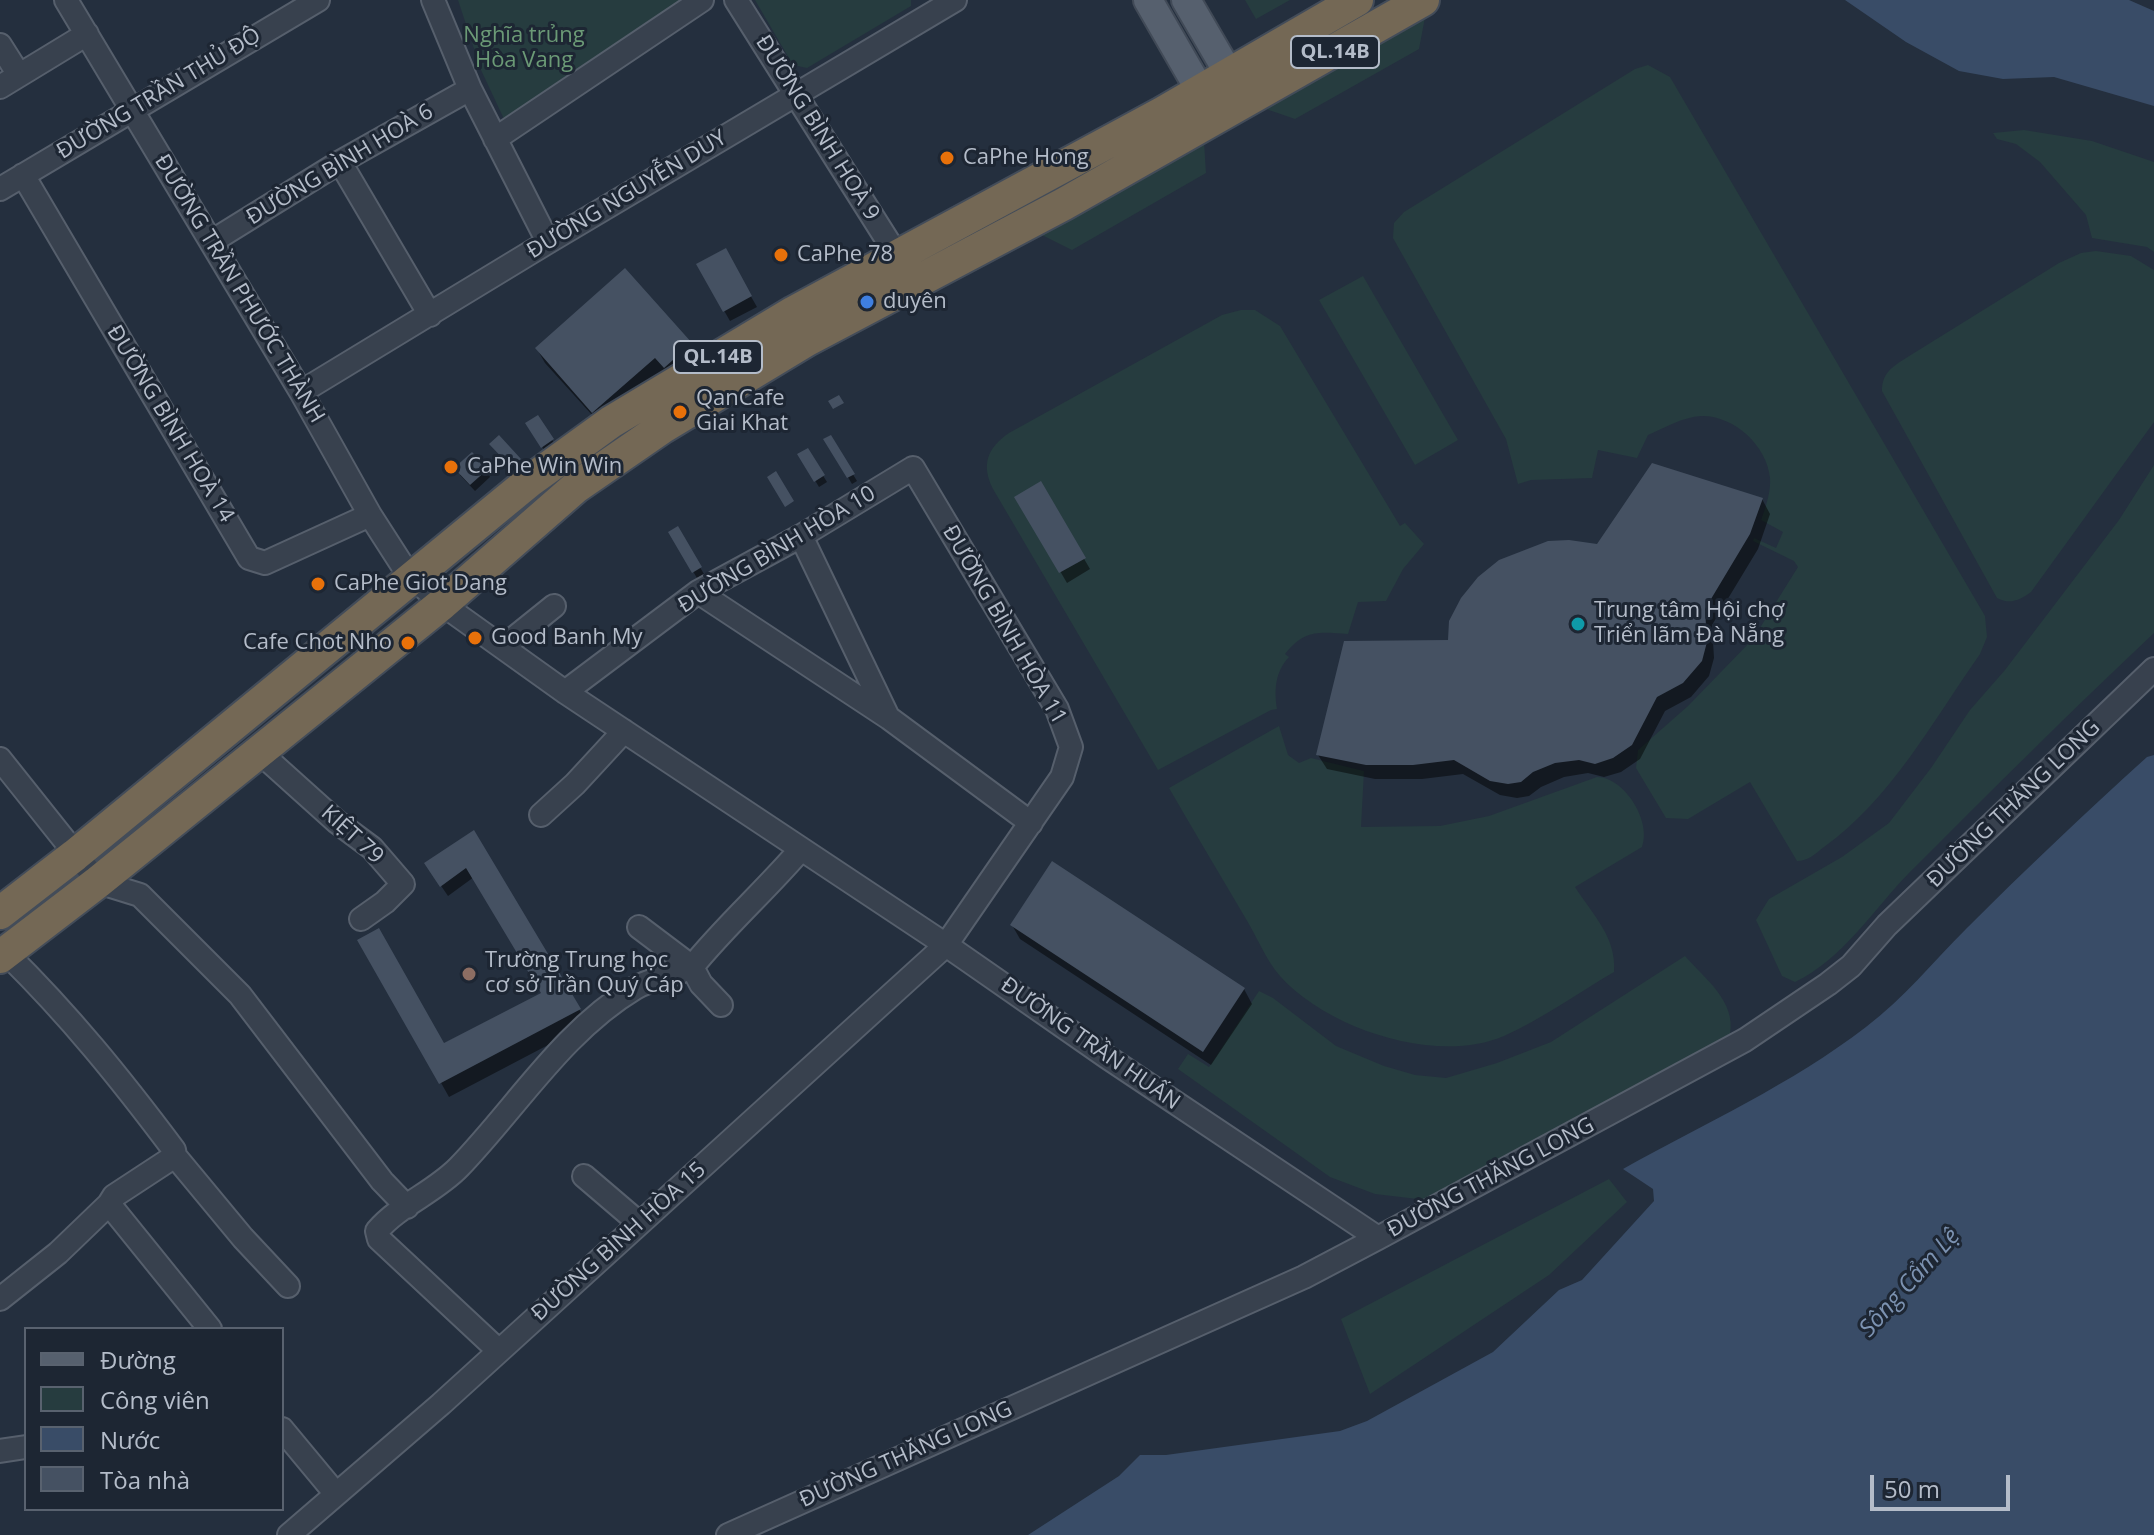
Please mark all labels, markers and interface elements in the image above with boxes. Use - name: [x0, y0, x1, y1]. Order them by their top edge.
- street label: ĐƯỜNG TRẦN THỦ ĐỘ: [52, 23, 266, 165]
- park label: Nghĩa trủng Hòa Vang: [463, 23, 585, 74]
- street label: ĐƯỜNG BÌNH HOÀ 9: [749, 31, 885, 225]
- road number: QL.14B: [1291, 36, 1379, 68]
- street label: ĐƯỜNG BÌNH HOÀ 6: [242, 99, 438, 231]
- street label: ĐƯỜNG NGUYỄN DUY: [522, 125, 732, 265]
- place label: CaPhe Hong: [963, 145, 1089, 171]
- marker: CaPhe Hong: [938, 149, 956, 167]
- street label: ĐƯỜNG TRẦN PHƯỚC THÀNH: [148, 150, 330, 428]
- place label: CaPhe 78: [797, 242, 893, 268]
- marker: CaPhe 78: [772, 246, 790, 264]
- place label: duyên: [883, 289, 947, 315]
- marker: duyên: [858, 293, 876, 311]
- street label: ĐƯỜNG BÌNH HOÀ 14: [101, 321, 239, 527]
- road number: QL.14B: [674, 341, 762, 373]
- place label: QanCafe Giai Khat: [696, 386, 788, 438]
- marker: QanCafe Giai Khat: [671, 403, 689, 421]
- place label: CaPhe Win Win: [467, 454, 622, 480]
- marker: CaPhe Win Win: [442, 458, 460, 476]
- street label: ĐƯỜNG BÌNH HÒA 10: [674, 481, 880, 619]
- street label: ĐƯỜNG BÌNH HÒA 11: [936, 521, 1072, 729]
- place label: CaPhe Giot Dang: [334, 571, 507, 597]
- marker: CaPhe Giot Dang: [309, 575, 327, 593]
- place label: Trung tâm Hội chợ Triển lãm Đà Nẵng: [1594, 598, 1784, 650]
- marker: Trung tâm Hội chợ Triển lãm Đà Nẵng: [1569, 615, 1587, 633]
- place label: Good Banh My: [491, 625, 643, 651]
- marker: Good Banh My: [466, 629, 484, 647]
- place label: Cafe Chot Nho: [243, 630, 392, 656]
- marker: Cafe Chot Nho: [399, 634, 417, 652]
- street label: ĐƯỜNG THĂNG LONG: [1922, 715, 2106, 893]
- street label: KIỆT 79: [315, 800, 389, 870]
- place label: Trường Trung học cơ sở Trần Quý Cáp: [485, 948, 684, 1000]
- marker: Trường Trung học cơ sở Trần Quý Cáp: [460, 965, 478, 983]
- street label: ĐƯỜNG TRẦN HUẤN: [995, 972, 1185, 1116]
- street label: ĐƯỜNG THĂNG LONG: [1383, 1112, 1599, 1244]
- street label: ĐƯỜNG BÌNH HÒA 15: [526, 1157, 712, 1327]
- water label: Sông Cẩm Lệ: [1854, 1223, 1966, 1343]
- legend: [24, 1327, 284, 1511]
- text: Đường: [100, 1343, 176, 1376]
- text: Công viên: [100, 1383, 210, 1416]
- street label: ĐƯỜNG THĂNG LONG: [796, 1396, 1016, 1514]
- text: Nước: [100, 1423, 160, 1456]
- scale bar: [1874, 1459, 2014, 1509]
- text: Tòa nhà: [100, 1463, 190, 1496]
- text: 50 m: [1884, 1472, 1940, 1505]

